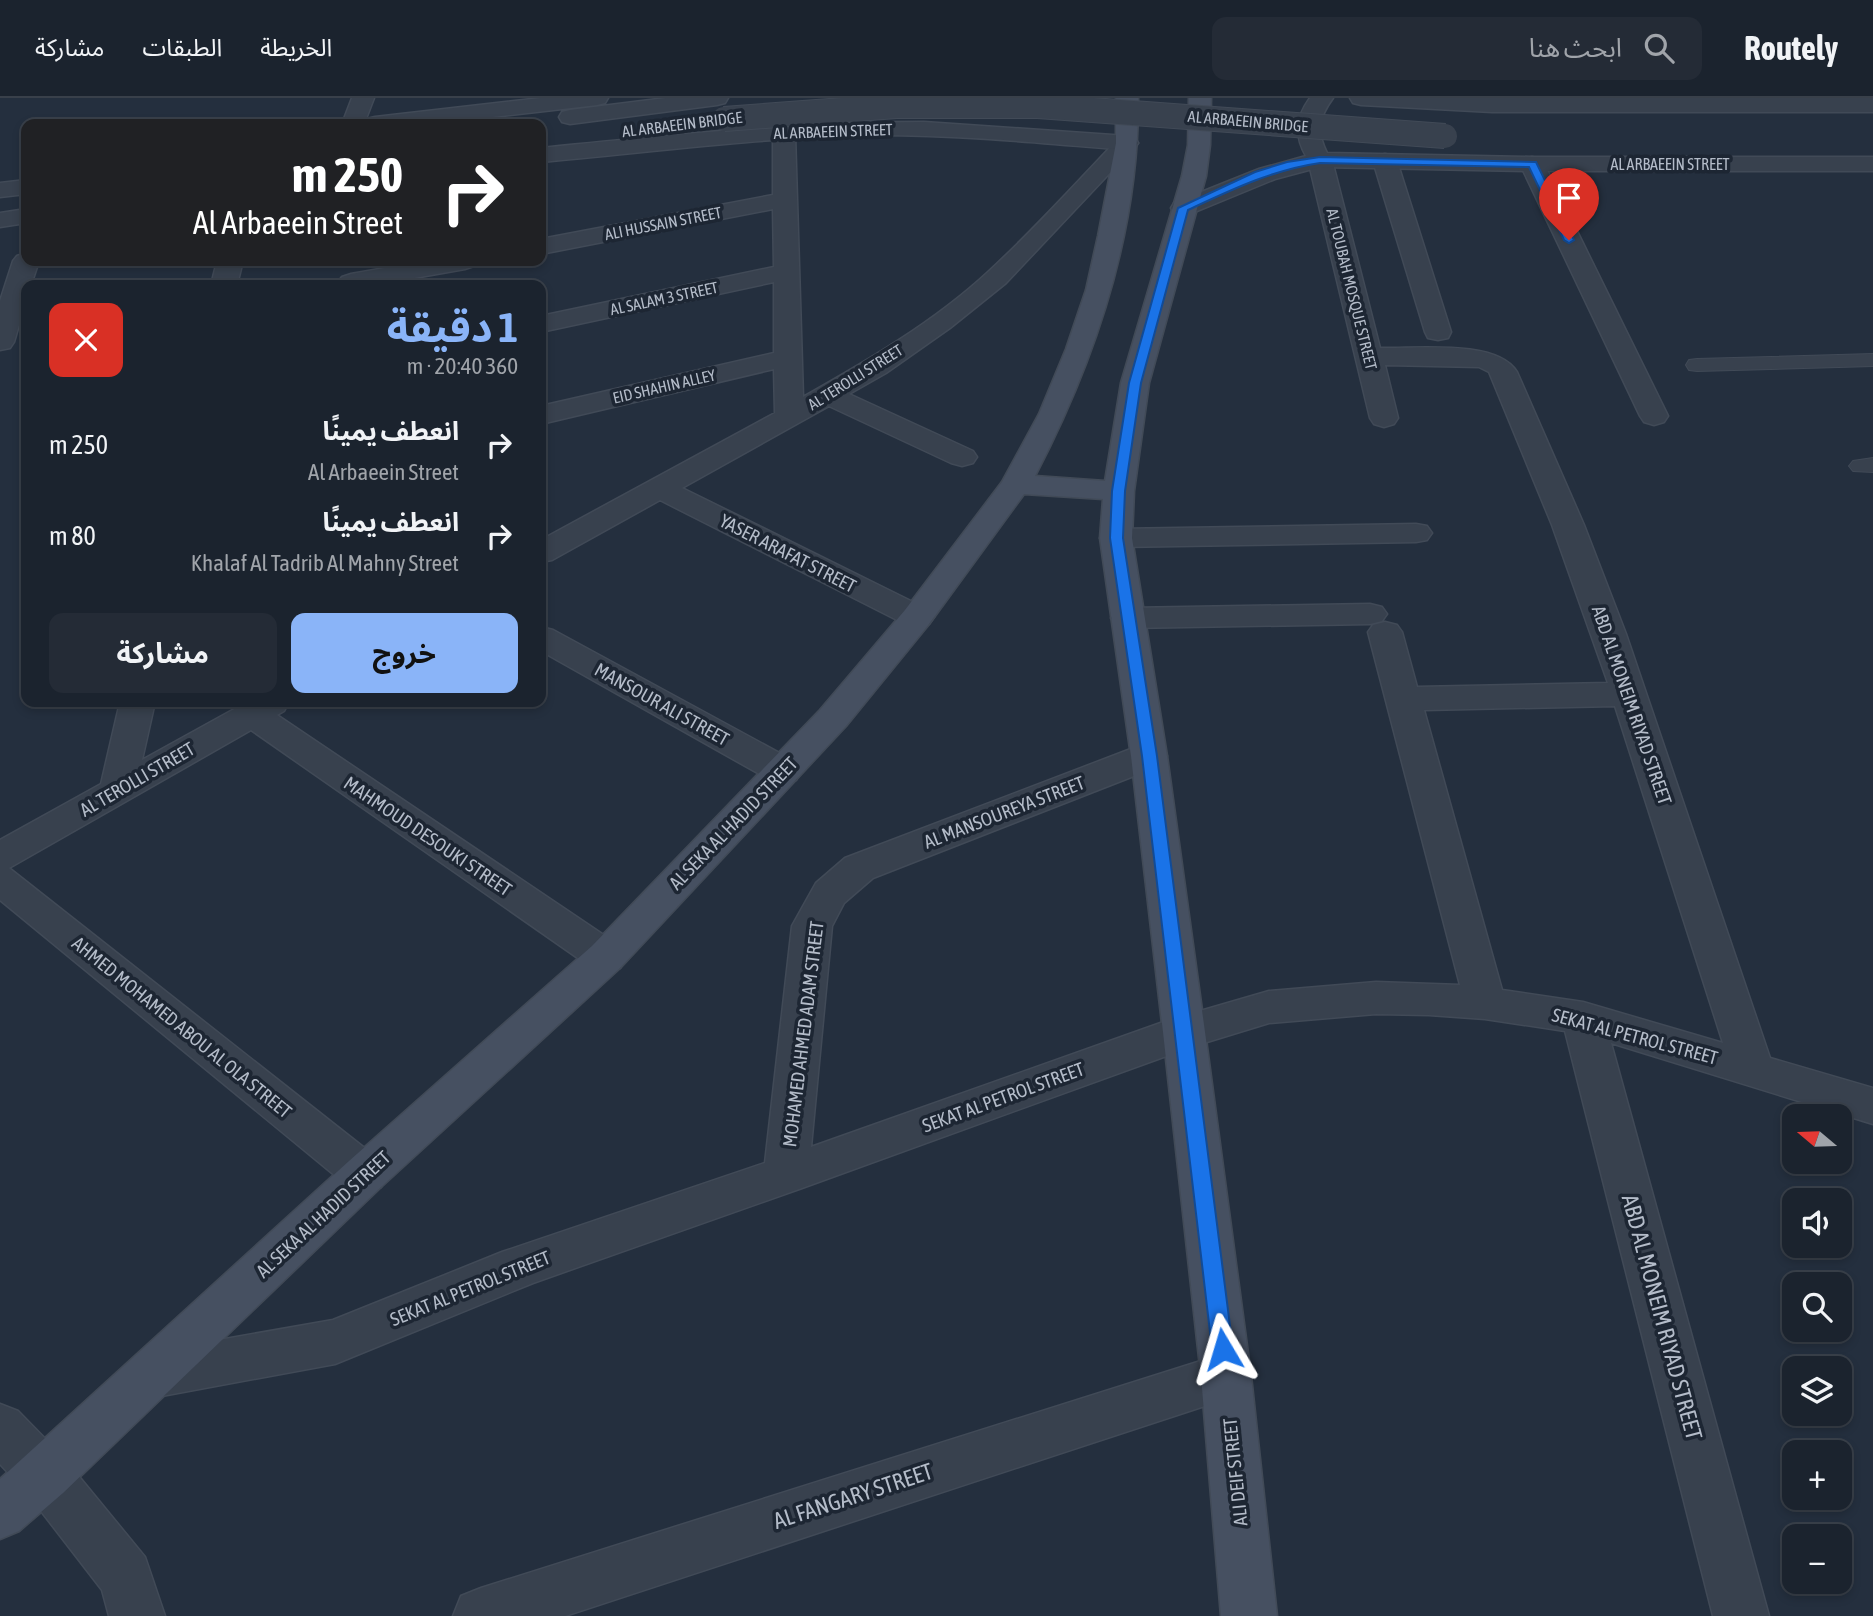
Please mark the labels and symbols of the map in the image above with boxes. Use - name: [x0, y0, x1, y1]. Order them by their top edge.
- street label: AL ARBAEEIN BRIDGE: [1187, 107, 1309, 135]
- street label: AL ARBAEEIN BRIDGE: [621, 108, 743, 140]
- street label: AL ARBAEEIN STREET: [773, 120, 893, 142]
- street label: AL ARBAEEIN STREET: [1610, 155, 1730, 173]
- pin: [1539, 168, 1599, 240]
- street label: ALI HUSSAIN STREET: [603, 203, 723, 243]
- street label: AL TOUBAH MOSQUE STREET: [1323, 206, 1381, 372]
- street label: AL SALAM 3 STREET: [608, 278, 720, 318]
- street label: AL TEROLLI STREET: [804, 341, 906, 413]
- street label: EID SHAHIN ALLEY: [611, 365, 718, 407]
- street label: YASER ARAFAT STREET: [716, 509, 861, 597]
- street label: ABD AL MONEIM RIYAD STREET: [1588, 603, 1677, 808]
- street label: MANSOUR ALI STREET: [591, 658, 734, 750]
- street label: AL TEROLLI STREET: [76, 737, 199, 821]
- street label: AL SEKA AL HADID STREET: [664, 752, 802, 894]
- street label: AL MANSOUREYA STREET: [921, 771, 1088, 853]
- street label: MAHMOUD DESOUKI STREET: [340, 772, 517, 901]
- street label: MOHAMED AHMED ADAM STREET: [778, 919, 828, 1148]
- street label: AHMED MOHAMED ABOU AL OLA STREET: [68, 932, 297, 1123]
- street label: SEKAT AL PETROL STREET: [1550, 1003, 1721, 1069]
- street label: SEKAT AL PETROL STREET: [919, 1057, 1088, 1137]
- north arrow: [1782, 1104, 1852, 1174]
- street label: AL SEKA AL HADID STREET: [251, 1146, 395, 1282]
- street label: ABD AL MONEIM RIYAD STREET: [1617, 1192, 1707, 1442]
- street label: SEKAT AL PETROL STREET: [387, 1246, 554, 1330]
- position arrow: [1186, 1312, 1260, 1386]
- street label: ALI DEIF STREET: [1218, 1416, 1252, 1527]
- street label: AL FANGARY STREET: [770, 1458, 936, 1534]

